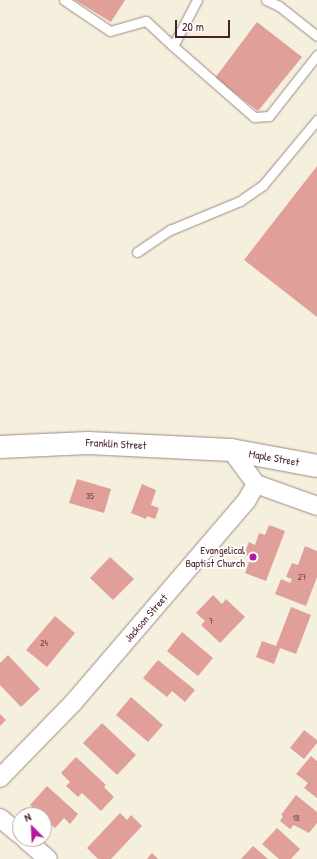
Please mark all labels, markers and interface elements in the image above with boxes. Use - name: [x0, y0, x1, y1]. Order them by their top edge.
- scale bar: [177, 12, 232, 38]
- text: 20 m: [182, 18, 204, 35]
- street label: Franklin Street: [85, 436, 147, 452]
- street label: Maple Street: [248, 447, 300, 469]
- house number: 35: [86, 491, 94, 501]
- place label: Evangelical Baptist Church: [185, 544, 245, 570]
- marker: Evangelical Baptist Church: [248, 552, 258, 562]
- house number: 27: [298, 572, 306, 582]
- street label: Jackson Street: [122, 591, 170, 645]
- house number: 7: [209, 616, 213, 626]
- house number: 24: [40, 638, 48, 648]
- north arrow: [12, 807, 52, 847]
- text: N: [22, 809, 33, 825]
- house number: 18: [292, 813, 300, 823]

